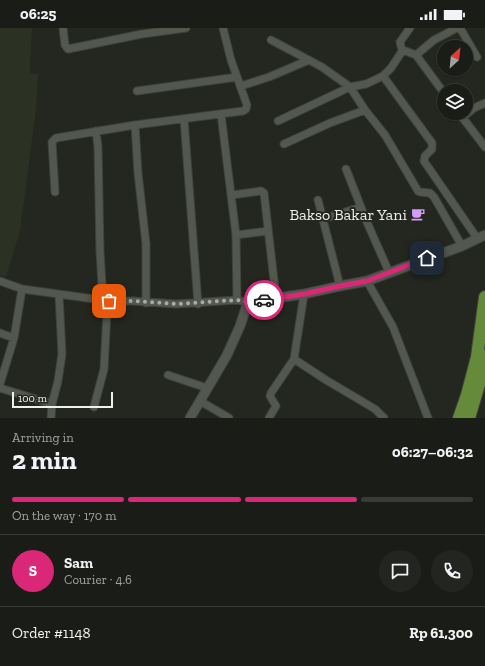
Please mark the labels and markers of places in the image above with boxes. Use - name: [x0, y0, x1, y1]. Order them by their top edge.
- place label: Bakso Bakar Yani: [289, 205, 408, 224]
- cafe icon: Bakso Bakar Yani: [410, 206, 426, 222]
- pin: [410, 241, 444, 275]
- pin: [92, 284, 126, 318]

